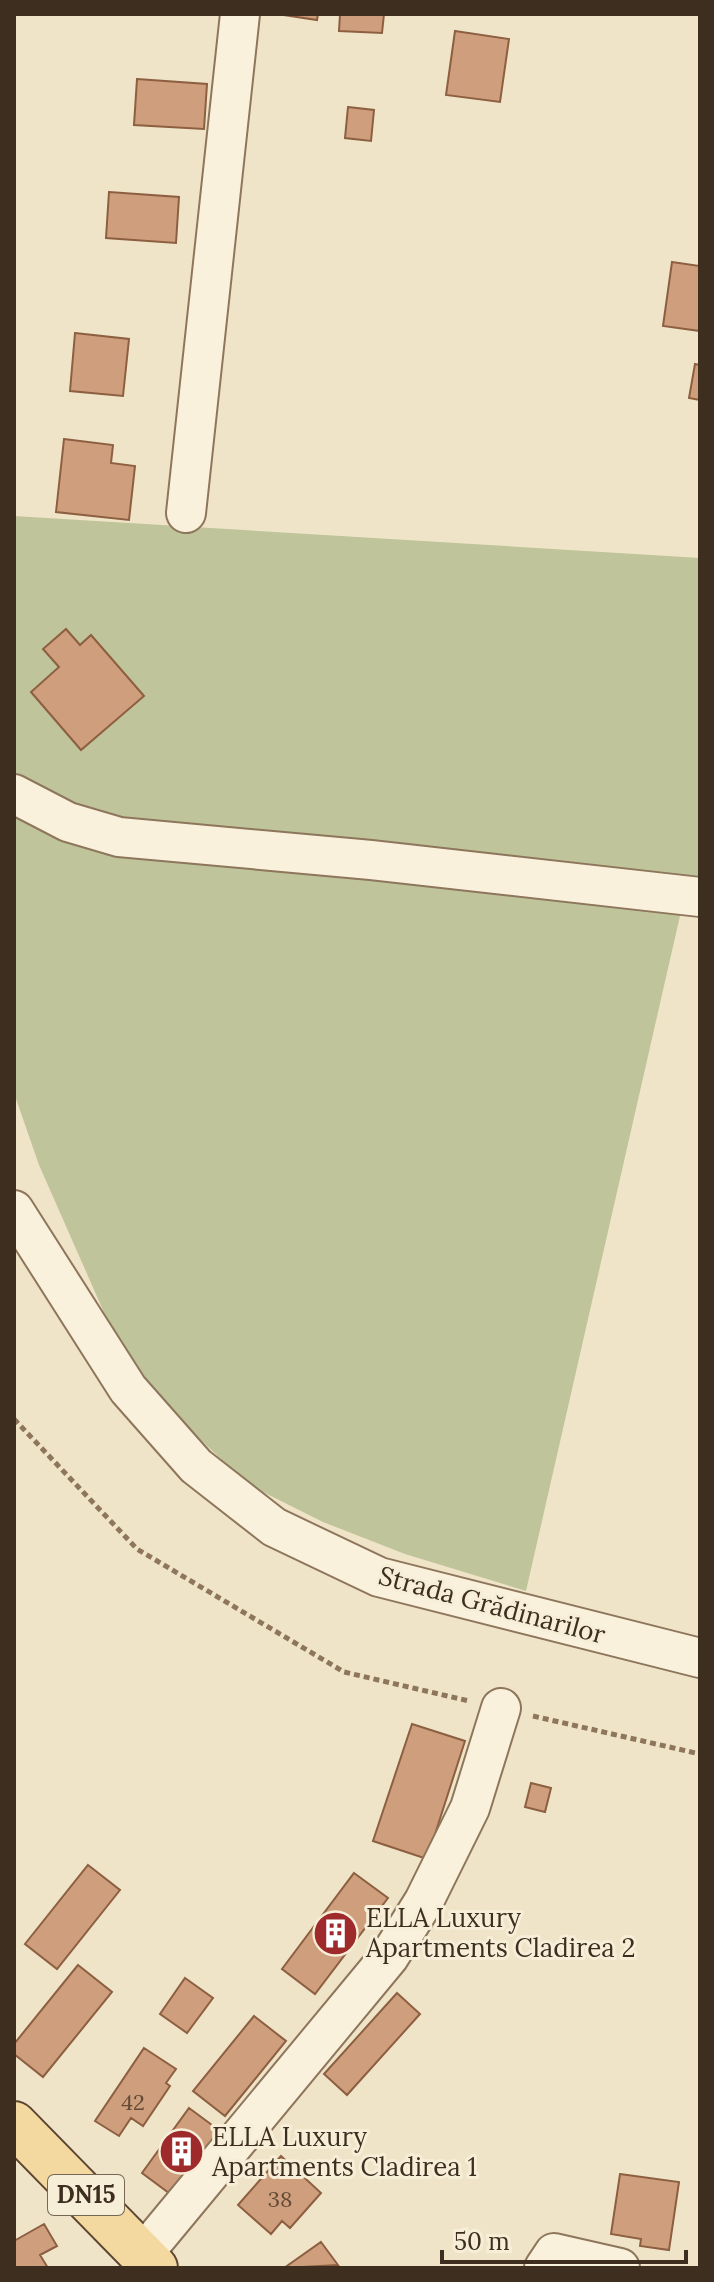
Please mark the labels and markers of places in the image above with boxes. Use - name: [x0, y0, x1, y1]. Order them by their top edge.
- place label: ELLA Luxury Apartments Cladirea 2: [365, 1901, 635, 1964]
- building icon: ELLA Luxury Apartments Cladirea 2: [311, 1909, 359, 1957]
- place label: ELLA Luxury Apartments Cladirea 1: [211, 2120, 477, 2183]
- building icon: ELLA Luxury Apartments Cladirea 1: [157, 2128, 205, 2176]

